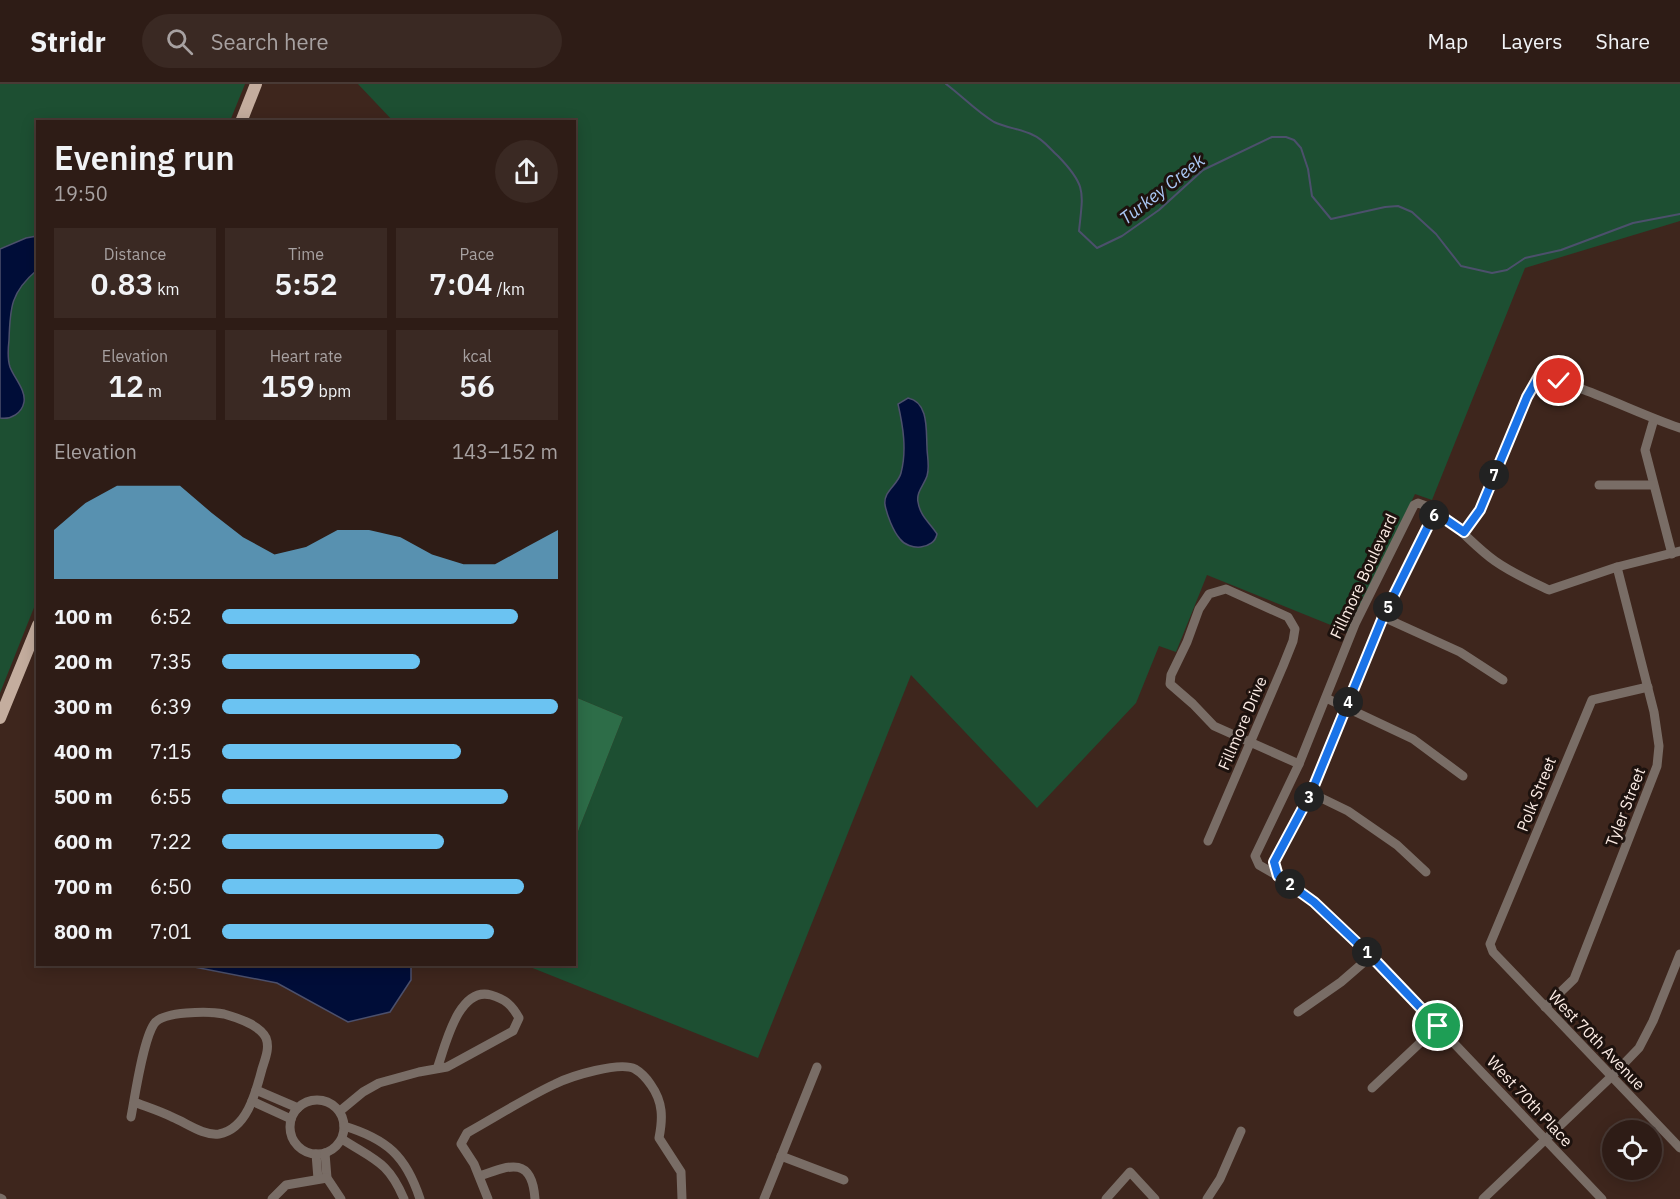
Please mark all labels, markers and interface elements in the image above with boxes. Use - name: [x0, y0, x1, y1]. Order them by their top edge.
- search box: [142, 14, 562, 68]
- text: Stridr: [30, 23, 106, 60]
- icon: search: [163, 25, 196, 58]
- text: Search here: [211, 27, 329, 56]
- text: Map: [1428, 27, 1468, 55]
- text: Layers: [1501, 27, 1563, 55]
- text: Share: [1596, 27, 1650, 55]
- text: Evening run: [54, 136, 235, 179]
- button: share: [495, 140, 558, 203]
- water label: Turkey Creek: [1115, 148, 1210, 229]
- text: 19:50: [54, 180, 108, 207]
- text: Distance: [104, 244, 166, 264]
- text: Time: [288, 244, 324, 264]
- text: Pace: [460, 244, 494, 264]
- text: 0.83: [90, 264, 153, 303]
- text: 5:52: [274, 264, 338, 303]
- text: 7:04: [429, 264, 493, 303]
- text: km: [153, 279, 180, 299]
- text: /km: [493, 279, 525, 299]
- text: Elevation: [102, 346, 168, 366]
- text: Heart rate: [270, 346, 342, 366]
- text: kcal: [462, 346, 492, 366]
- pin: [1533, 355, 1584, 406]
- icon: check: [1542, 364, 1575, 397]
- text: 12: [108, 366, 144, 405]
- text: 159: [261, 366, 315, 405]
- text: 56: [459, 366, 495, 405]
- text: m: [144, 381, 162, 401]
- text: bpm: [315, 381, 351, 401]
- text: Elevation: [54, 438, 137, 465]
- text: 143–152 m: [452, 438, 558, 465]
- pin: 7: [1479, 460, 1509, 490]
- text: 7: [1489, 465, 1499, 485]
- pin: 6: [1419, 500, 1449, 530]
- text: 6: [1429, 505, 1439, 525]
- street label: Fillmore Boulevard: [1325, 510, 1401, 642]
- pin: 5: [1373, 592, 1403, 622]
- text: 5: [1383, 597, 1393, 617]
- text: 100 m: [54, 603, 113, 630]
- text: 6:52: [150, 603, 192, 630]
- text: 200 m: [54, 648, 113, 675]
- text: 7:35: [150, 648, 192, 675]
- street label: Fillmore Drive: [1213, 673, 1271, 773]
- pin: 4: [1333, 687, 1363, 717]
- text: 4: [1343, 692, 1353, 712]
- text: 300 m: [54, 693, 113, 720]
- text: 6:39: [150, 693, 192, 720]
- text: 400 m: [54, 738, 113, 765]
- text: 7:15: [150, 738, 192, 765]
- street label: Polk Street: [1512, 754, 1560, 834]
- street label: Tyler Street: [1601, 765, 1649, 849]
- pin: 3: [1294, 782, 1324, 812]
- text: 500 m: [54, 783, 113, 810]
- text: 6:55: [150, 783, 192, 810]
- text: 3: [1304, 787, 1314, 807]
- text: 600 m: [54, 828, 113, 855]
- text: 7:22: [150, 828, 192, 855]
- pin: 2: [1275, 869, 1305, 899]
- text: 700 m: [54, 873, 113, 900]
- text: 6:50: [150, 873, 192, 900]
- text: 2: [1285, 874, 1295, 894]
- text: 800 m: [54, 918, 113, 945]
- text: 7:01: [150, 918, 192, 945]
- pin: 1: [1352, 937, 1382, 967]
- text: 1: [1362, 942, 1372, 962]
- street label: West 70th Avenue: [1544, 986, 1650, 1094]
- pin: [1412, 1000, 1463, 1051]
- icon: arrive: [1421, 1009, 1454, 1042]
- street label: West 70th Place: [1483, 1051, 1577, 1151]
- map controls: [1602, 1120, 1662, 1180]
- button: locate: [1602, 1120, 1662, 1180]

